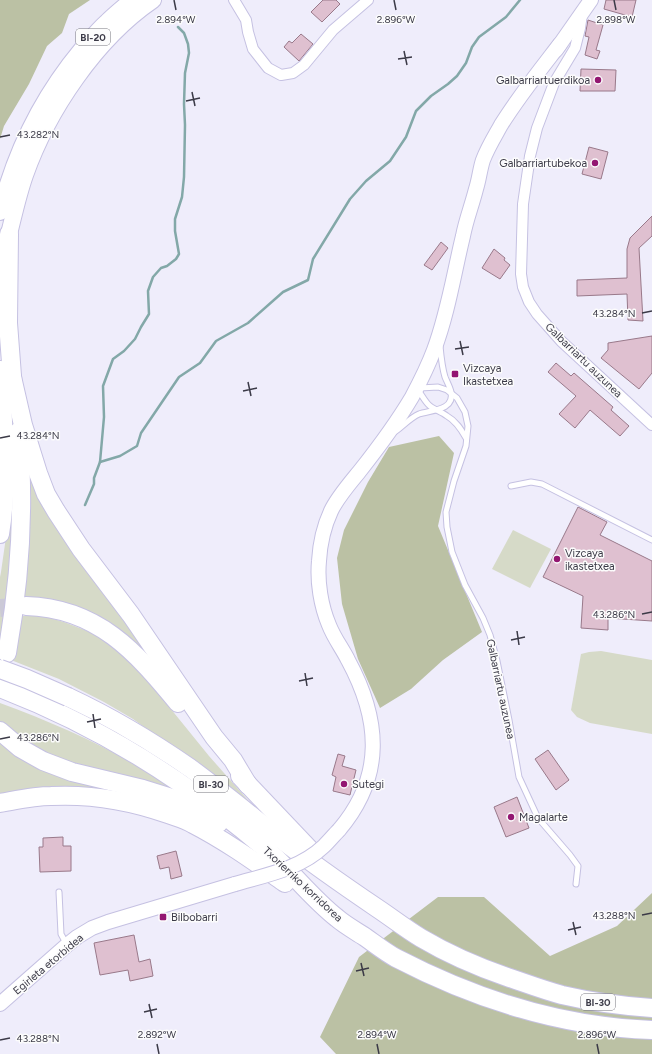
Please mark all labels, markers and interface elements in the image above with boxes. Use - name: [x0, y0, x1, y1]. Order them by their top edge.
- text: 2.894°W: [157, 13, 196, 26]
- text: 2.896°W: [377, 13, 416, 26]
- text: 2.898°W: [597, 13, 636, 26]
- road number: BI-20: [76, 29, 110, 45]
- place label: Galbarriartuerdikoa: [496, 74, 590, 87]
- marker: Galbarriartuerdikoa: [593, 75, 603, 85]
- text: 43.282°N: [17, 128, 59, 141]
- place label: Galbarriartubekoa: [499, 157, 587, 170]
- marker: Galbarriartubekoa: [590, 158, 600, 168]
- text: 43.284°N: [592, 307, 636, 320]
- street label: Galbarriartu auzunea: [543, 320, 625, 400]
- place label: Vizcaya Ikastetxea: [463, 362, 513, 388]
- marker: Vizcaya Ikastetxea: [450, 369, 460, 379]
- text: 43.284°N: [16, 429, 60, 442]
- place label: Vizcaya ikastetxea: [565, 547, 615, 573]
- marker: Vizcaya ikastetxea: [552, 554, 562, 564]
- text: 43.286°N: [593, 608, 635, 621]
- street label: Galbarriartu auzunea: [484, 638, 517, 740]
- text: 43.286°N: [17, 731, 59, 744]
- road number: BI-30: [194, 776, 228, 792]
- place label: Sutegi: [352, 778, 384, 791]
- marker: Sutegi: [339, 779, 349, 789]
- place label: Magalarte: [519, 811, 568, 824]
- marker: Magalarte: [506, 812, 516, 822]
- street label: Txorierriko korridorea: [260, 844, 345, 925]
- text: 43.288°N: [592, 909, 636, 922]
- place label: Bilbobarri: [171, 911, 218, 924]
- marker: Bilbobarri: [158, 912, 168, 922]
- street label: Egirleta etorbidea: [11, 931, 86, 997]
- road number: BI-30: [581, 994, 615, 1010]
- text: 2.892°W: [138, 1028, 177, 1041]
- text: 2.894°W: [358, 1028, 397, 1041]
- text: 2.896°W: [578, 1028, 617, 1041]
- text: 43.288°N: [16, 1032, 60, 1045]

